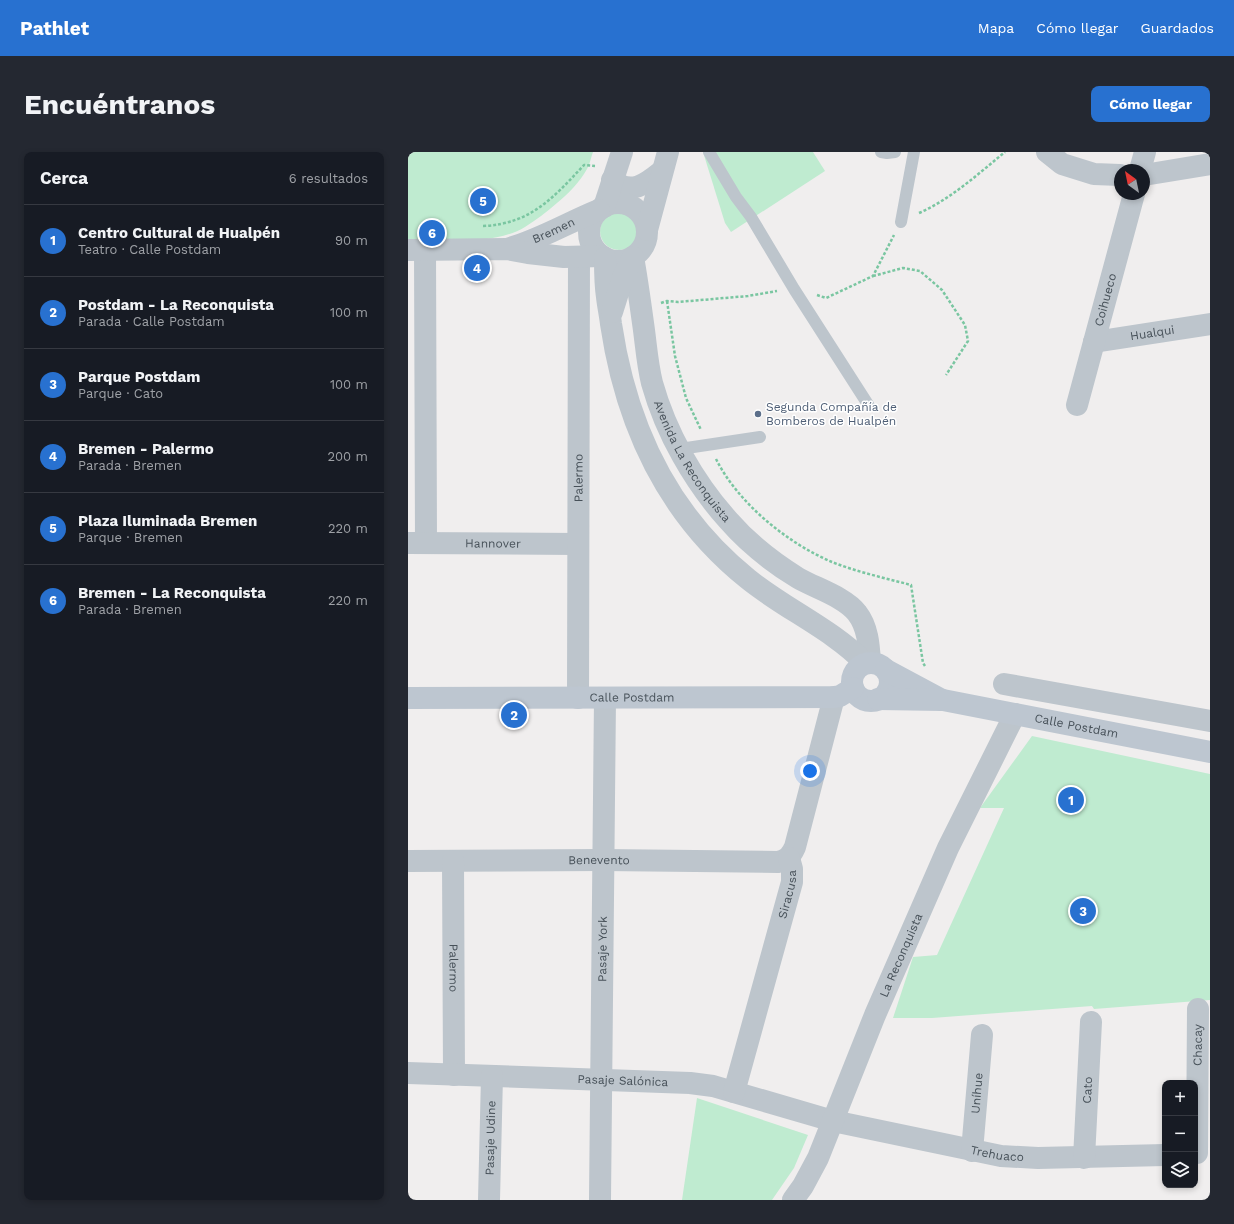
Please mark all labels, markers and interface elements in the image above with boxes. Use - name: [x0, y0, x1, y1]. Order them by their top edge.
- text: Pathlet: [20, 17, 89, 40]
- text: Mapa: [978, 20, 1014, 36]
- text: Cómo llegar: [1036, 20, 1119, 36]
- text: Guardados: [1141, 20, 1214, 36]
- button: Cómo llegar: [1091, 86, 1210, 122]
- text: Encuéntranos: [24, 88, 215, 121]
- north arrow: [1114, 164, 1150, 200]
- text: Cerca: [40, 168, 88, 188]
- text: 6 resultados: [289, 171, 368, 186]
- pin: 5: [470, 186, 496, 216]
- street label: Bremen: [530, 215, 577, 246]
- pin: 6: [419, 218, 445, 248]
- text: Centro Cultural de Hualpén: [78, 224, 280, 242]
- text: 1: [50, 233, 56, 248]
- text: 90 m: [335, 233, 368, 248]
- text: Teatro · Calle Postdam: [78, 242, 221, 257]
- pin: 4: [464, 253, 490, 283]
- street label: Coihueco: [1092, 272, 1119, 328]
- text: Postdam - La Reconquista: [78, 296, 274, 314]
- text: 2: [49, 305, 57, 320]
- text: 100 m: [330, 305, 368, 320]
- text: Parada · Calle Postdam: [78, 314, 225, 329]
- street label: Hualqui: [1129, 323, 1175, 343]
- text: Parque Postdam: [78, 368, 200, 386]
- text: 3: [49, 377, 57, 392]
- text: 100 m: [330, 377, 368, 392]
- text: Parque · Cato: [78, 386, 163, 401]
- street label: Avenida La Reconquista: [651, 398, 734, 525]
- place label: Segunda Compañía de Bomberos de Hualpén: [766, 400, 897, 428]
- marker: Segunda Compañía de Bomberos de Hualpén: [753, 409, 763, 419]
- text: Bremen - Palermo: [78, 440, 214, 458]
- text: 4: [49, 449, 57, 464]
- text: 200 m: [327, 449, 368, 464]
- street label: Palermo: [571, 454, 586, 502]
- text: Parada · Bremen: [78, 458, 182, 473]
- text: Plaza Iluminada Bremen: [78, 512, 257, 530]
- text: 5: [49, 521, 57, 536]
- text: 220 m: [328, 521, 368, 536]
- text: Parque · Bremen: [78, 530, 183, 545]
- street label: Hannover: [465, 536, 521, 551]
- text: Bremen - La Reconquista: [78, 584, 266, 602]
- text: 6: [49, 593, 57, 608]
- text: 220 m: [328, 593, 368, 608]
- text: Parada · Bremen: [78, 602, 182, 617]
- street label: Calle Postdam: [589, 690, 675, 705]
- pin: 2: [501, 700, 527, 730]
- street label: Calle Postdam: [1033, 711, 1120, 741]
- your location: [800, 761, 820, 781]
- pin: 1: [1058, 785, 1084, 815]
- street label: Benevento: [568, 853, 630, 867]
- street label: Siracusa: [775, 870, 799, 920]
- pin: 3: [1070, 896, 1096, 926]
- street label: La Reconquista: [877, 911, 926, 999]
- street label: Pasaje York: [595, 916, 610, 982]
- street label: Palermo: [446, 944, 461, 992]
- street label: Chacay: [1191, 1023, 1205, 1066]
- street label: Pasaje Salónica: [577, 1072, 669, 1089]
- street label: Uníhue: [968, 1072, 986, 1114]
- street label: Cato: [1080, 1076, 1095, 1104]
- map controls: [1162, 1080, 1198, 1188]
- button: +: [1162, 1080, 1198, 1116]
- street label: Pasaje Udine: [483, 1100, 498, 1176]
- button: −: [1162, 1116, 1198, 1152]
- street label: Trehuaco: [969, 1143, 1024, 1164]
- button: layers: [1162, 1152, 1198, 1188]

